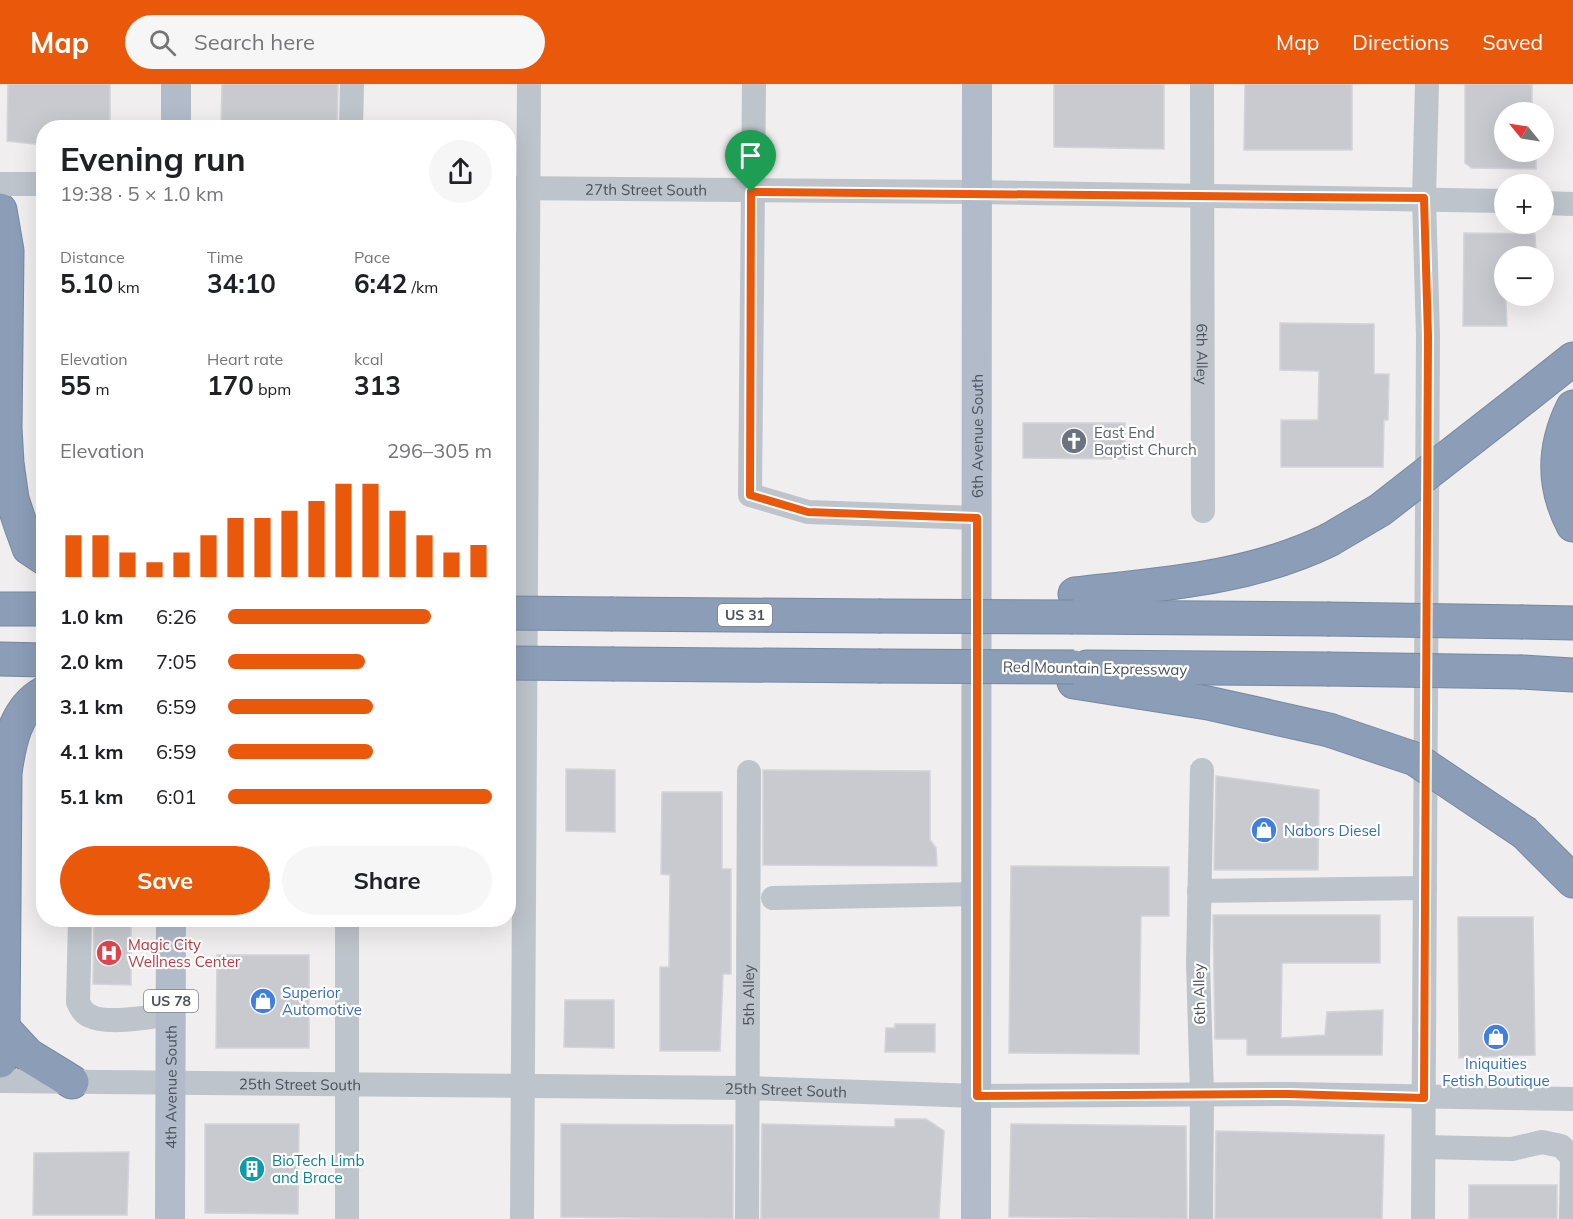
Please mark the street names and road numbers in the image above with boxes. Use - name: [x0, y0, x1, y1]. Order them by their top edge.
- street label: 27th Street South: [585, 179, 707, 199]
- street label: 6th Alley: [1193, 323, 1212, 385]
- street label: 6th Avenue South: [967, 374, 986, 498]
- road number: US 31: [718, 604, 772, 626]
- street label: Red Mountain Expressway: [1003, 657, 1187, 679]
- street label: 6th Alley: [1189, 963, 1209, 1025]
- street label: 5th Alley: [738, 964, 758, 1026]
- road number: US 78: [144, 990, 198, 1012]
- street label: 4th Avenue South: [161, 1025, 180, 1149]
- street label: 25th Street South: [239, 1074, 361, 1094]
- street label: 25th Street South: [725, 1078, 847, 1101]

